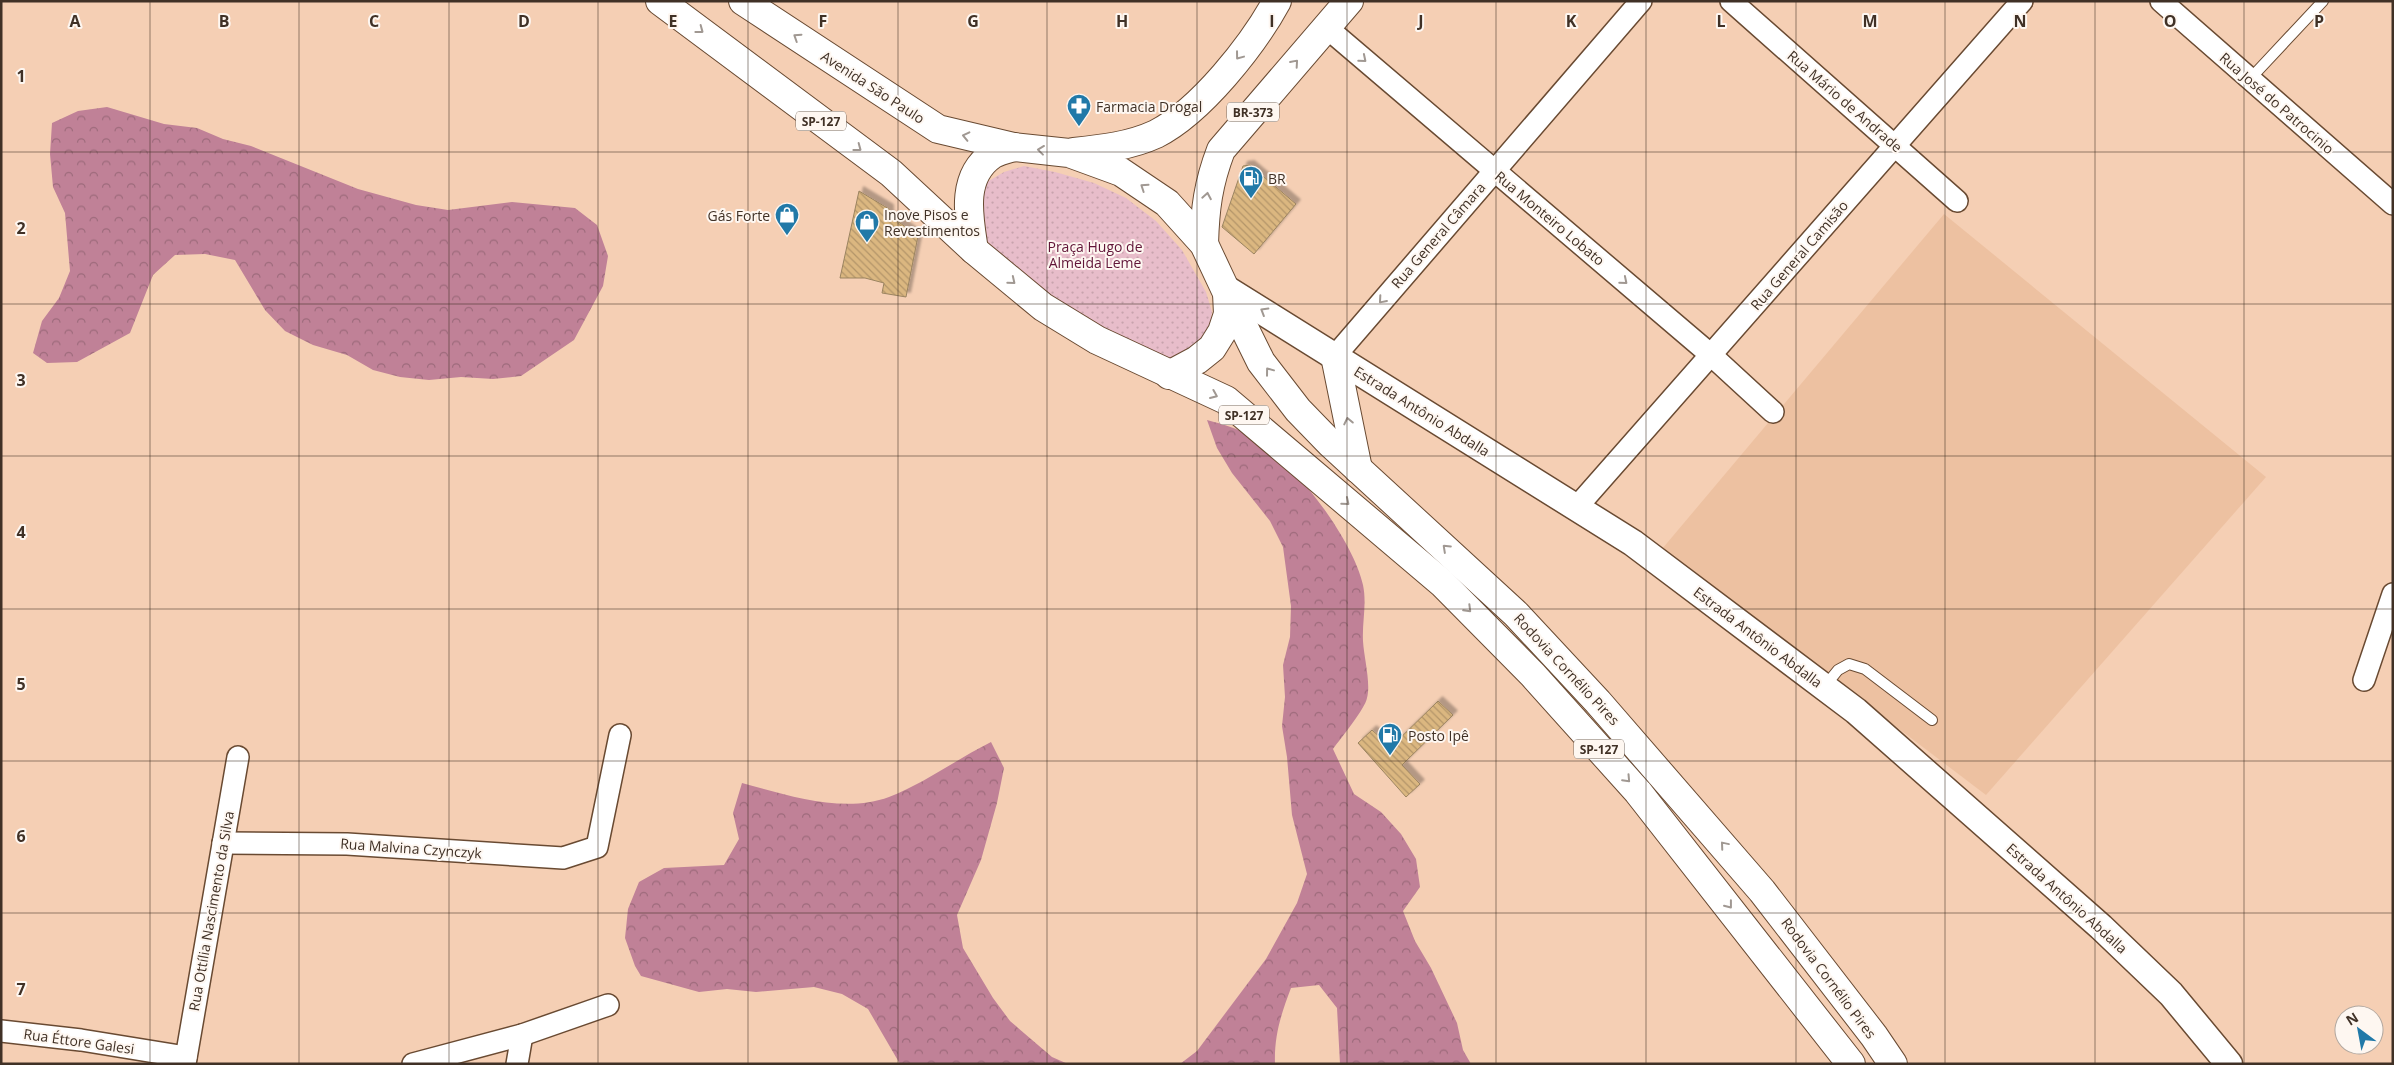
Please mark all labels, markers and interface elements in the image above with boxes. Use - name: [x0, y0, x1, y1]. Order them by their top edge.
- text: A: [69, 10, 81, 32]
- text: B: [219, 10, 229, 32]
- text: C: [369, 10, 379, 32]
- text: D: [518, 10, 530, 32]
- text: E: [669, 10, 678, 32]
- text: F: [819, 10, 827, 32]
- text: G: [967, 10, 979, 32]
- text: H: [1116, 10, 1128, 32]
- text: I: [1269, 10, 1275, 32]
- text: J: [1416, 10, 1424, 32]
- text: K: [1566, 10, 1577, 32]
- text: L: [1716, 10, 1726, 32]
- text: M: [1862, 10, 1878, 32]
- text: N: [2013, 10, 2027, 32]
- text: O: [2164, 10, 2176, 32]
- text: P: [2314, 10, 2324, 32]
- one-way arrow: [694, 25, 703, 33]
- one-way arrow: [793, 34, 803, 43]
- street label: Avenida São Paulo: [817, 46, 929, 128]
- street label: Rua Mário de Andrade: [1784, 46, 1907, 156]
- street label: Rua José do Patrocinio: [2216, 48, 2338, 158]
- one-way arrow: [1236, 50, 1245, 60]
- one-way arrow: [1357, 53, 1366, 61]
- one-way arrow: [1290, 60, 1298, 69]
- text: 1: [16, 65, 26, 87]
- pharmacy icon: Farmacia Drogal: [1066, 93, 1092, 127]
- place label: Farmacia Drogal: [1096, 97, 1202, 116]
- road number: BR-373: [1227, 102, 1279, 121]
- road number: SP-127: [796, 112, 846, 130]
- one-way arrow: [962, 131, 971, 142]
- one-way arrow: [852, 143, 861, 151]
- one-way arrow: [1037, 145, 1045, 156]
- fuel station icon: BR: [1238, 165, 1264, 199]
- street label: Rua Monteiro Lobato: [1491, 166, 1609, 270]
- place label: BR: [1268, 169, 1286, 188]
- street label: Rua General Câmara: [1387, 178, 1489, 292]
- one-way arrow: [1140, 184, 1149, 193]
- one-way arrow: [1201, 191, 1211, 200]
- street label: Rua General Camisão: [1746, 196, 1852, 314]
- shop icon: Gás Forte: [774, 202, 800, 236]
- place label: Inove Pisos e Revestimentos: [884, 205, 980, 240]
- place label: Gás Forte: [708, 206, 770, 225]
- shop icon: Inove Pisos e Revestimentos: [854, 209, 880, 243]
- text: 2: [16, 217, 26, 239]
- park label: Praça Hugo de Almeida Leme: [1047, 237, 1143, 272]
- one-way arrow: [1006, 275, 1015, 284]
- one-way arrow: [1619, 276, 1628, 285]
- one-way arrow: [1379, 295, 1388, 304]
- one-way arrow: [1261, 308, 1270, 318]
- street label: Estrada Antônio Abdalla: [1351, 361, 1493, 461]
- one-way arrow: [1266, 368, 1274, 377]
- text: 3: [16, 369, 26, 391]
- one-way arrow: [1209, 388, 1218, 399]
- road number: SP-127: [1219, 406, 1269, 424]
- one-way arrow: [1344, 417, 1354, 425]
- one-way arrow: [1340, 497, 1349, 505]
- text: 4: [16, 521, 26, 543]
- one-way arrow: [1442, 545, 1451, 554]
- street label: Estrada Antônio Abdalla: [1690, 582, 1826, 692]
- one-way arrow: [1462, 604, 1471, 613]
- street label: Rodovia Cornélio Pires: [1510, 609, 1624, 729]
- text: 5: [16, 673, 26, 695]
- fuel station icon: Posto Ipê: [1377, 722, 1403, 756]
- place label: Posto Ipê: [1408, 726, 1469, 745]
- road number: SP-127: [1574, 740, 1624, 759]
- one-way arrow: [1621, 774, 1630, 783]
- street label: Rua Ottília Nascimento da Silva: [184, 810, 238, 1012]
- text: 6: [16, 825, 26, 847]
- street label: Rua Malvina Czynczyk: [340, 834, 483, 862]
- street label: Estrada Antônio Abdalla: [2002, 839, 2132, 957]
- one-way arrow: [1720, 842, 1729, 851]
- one-way arrow: [1724, 899, 1732, 908]
- street label: Rodovia Cornélio Pires: [1777, 914, 1881, 1043]
- text: 7: [16, 978, 26, 1000]
- north arrow: [2334, 1005, 2384, 1055]
- text: N: [2342, 1007, 2362, 1030]
- street label: Rua Éttore Galesi: [22, 1024, 136, 1058]

